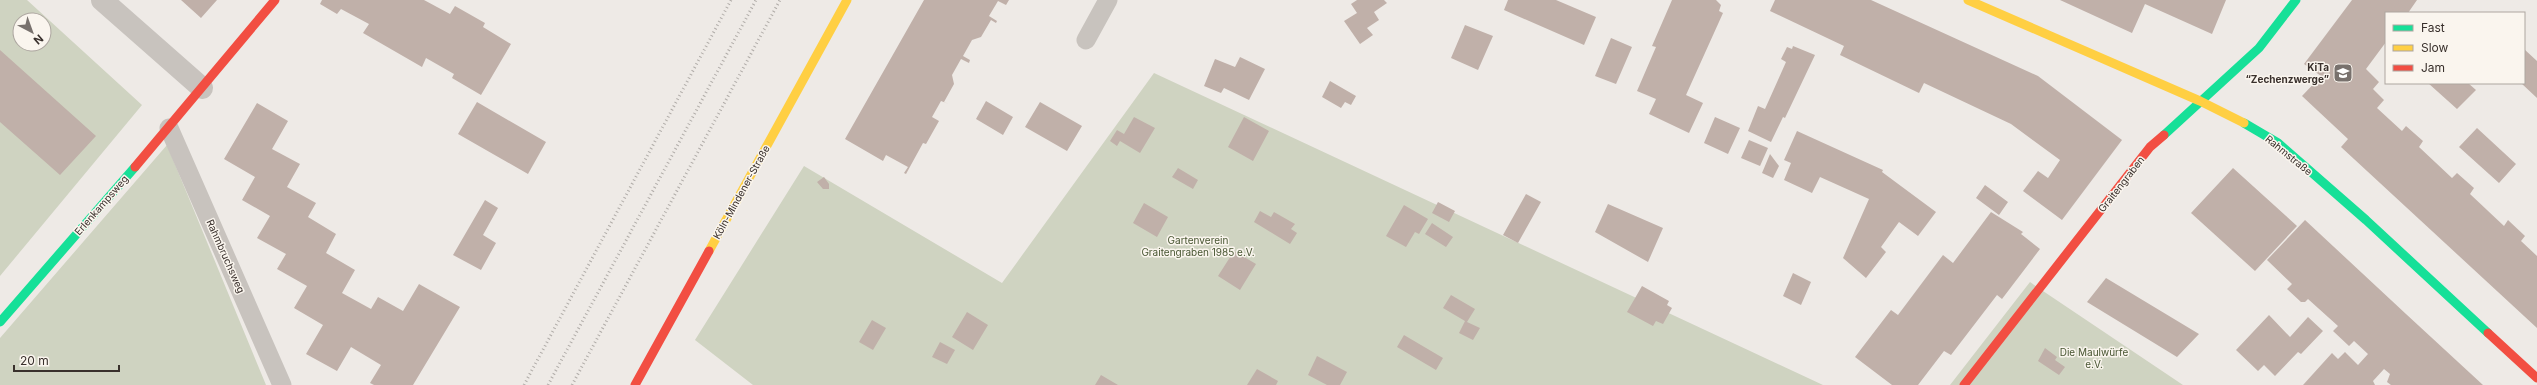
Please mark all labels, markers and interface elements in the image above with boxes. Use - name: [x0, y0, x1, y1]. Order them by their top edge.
- north arrow: [12, 12, 52, 52]
- legend: [2385, 12, 2525, 84]
- text: Fast: [2421, 20, 2445, 35]
- text: N: [31, 32, 46, 48]
- text: Slow: [2421, 40, 2449, 55]
- text: Jam: [2421, 60, 2445, 75]
- place label: KiTa “Zechenzwerge”: [2245, 61, 2329, 86]
- school or university icon: KiTa “Zechenzwerge”: [2332, 62, 2354, 84]
- street label: Rahmstraße: [2263, 133, 2315, 178]
- street label: Köln-Mindener-Straße: [710, 143, 772, 241]
- street label: Graitengraben: [2095, 154, 2147, 214]
- street label: Erlenkampsweg: [72, 173, 130, 237]
- street label: Rahmbruchsweg: [204, 217, 248, 295]
- park label: Gartenverein Graitengraben 1985 e.V.: [1141, 234, 1255, 258]
- park label: Die Maulwürfe e.V.: [2060, 346, 2128, 370]
- scale bar: [14, 347, 119, 373]
- text: 20 m: [20, 353, 49, 368]

